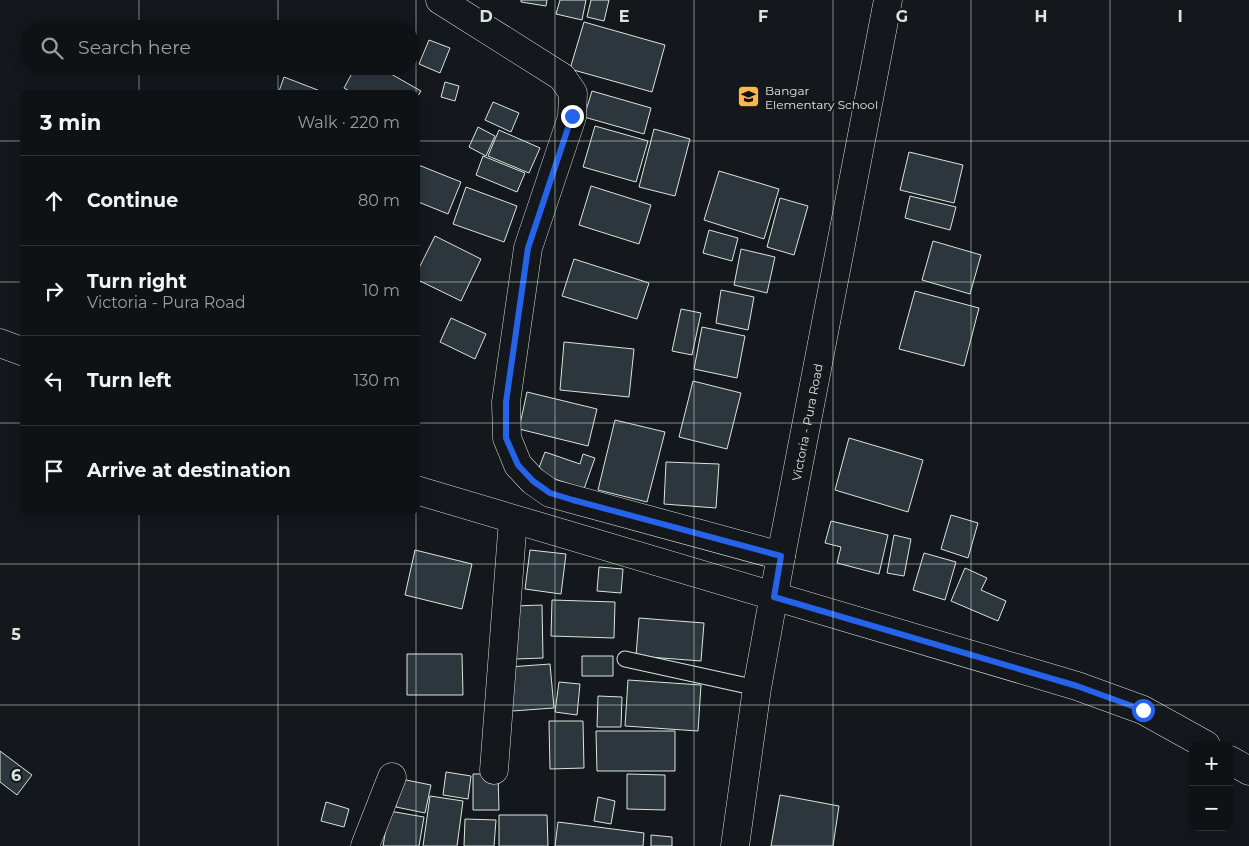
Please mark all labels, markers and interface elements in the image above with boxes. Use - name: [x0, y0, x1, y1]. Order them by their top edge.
- text: D: [479, 7, 493, 26]
- text: E: [619, 7, 629, 26]
- text: F: [758, 7, 768, 26]
- text: G: [896, 7, 908, 26]
- text: H: [1035, 7, 1047, 26]
- text: I: [1177, 7, 1183, 26]
- search box: [20, 20, 420, 75]
- icon: search: [38, 34, 66, 62]
- text: Search here: [78, 36, 191, 59]
- place label: Bangar Elementary School: [765, 83, 878, 112]
- school or university icon: Bangar Elementary School: [737, 85, 761, 109]
- route end: [561, 105, 584, 128]
- text: 3 min: [40, 110, 101, 135]
- text: Walk · 220 m: [297, 113, 400, 132]
- icon: ahead: [40, 187, 68, 215]
- text: Continue: [87, 189, 178, 212]
- text: 80 m: [358, 191, 400, 210]
- text: Turn right: [87, 270, 187, 293]
- icon: right: [40, 277, 68, 305]
- text: 10 m: [362, 281, 400, 300]
- text: Victoria - Pura Road: [87, 293, 246, 312]
- street label: Victoria - Pura Road: [788, 362, 825, 482]
- icon: left: [40, 367, 68, 395]
- text: Turn left: [87, 369, 172, 392]
- text: 130 m: [353, 371, 400, 390]
- icon: arrive: [40, 457, 68, 485]
- text: Arrive at destination: [87, 459, 291, 482]
- text: 5: [11, 625, 21, 644]
- route start: [1132, 699, 1155, 722]
- map controls: [1189, 741, 1234, 831]
- button: +: [1189, 741, 1234, 786]
- text: 6: [11, 766, 21, 785]
- button: −: [1189, 786, 1234, 831]

